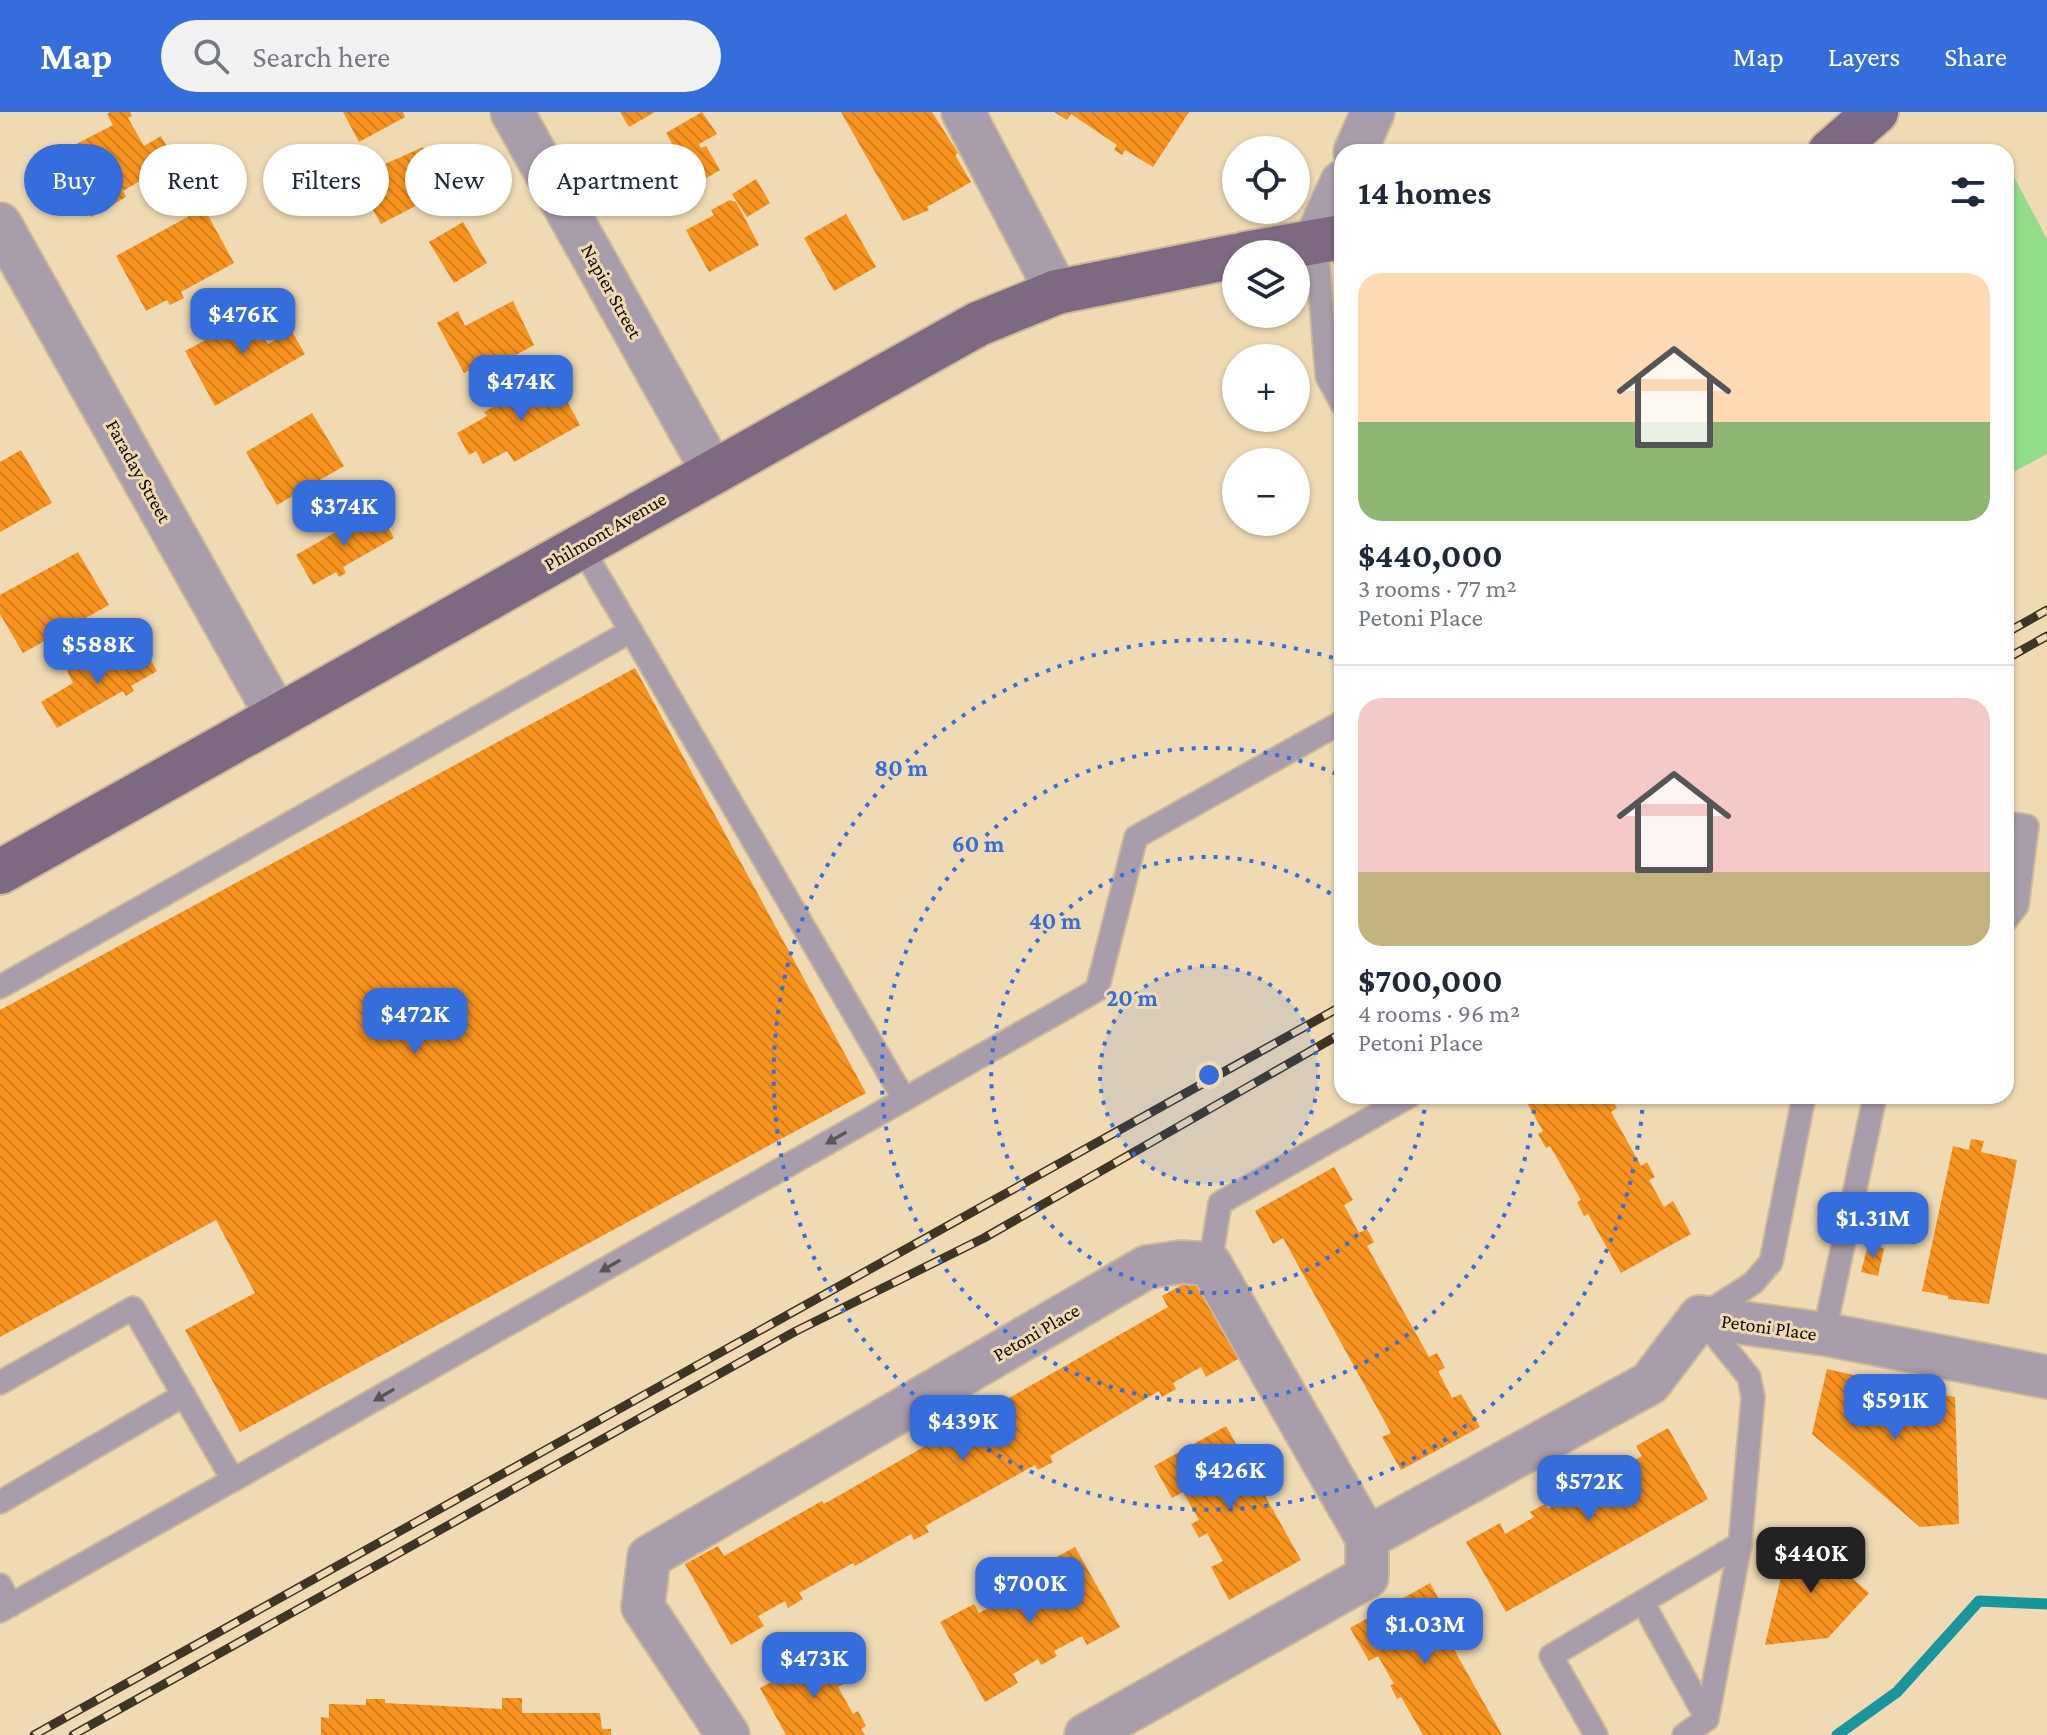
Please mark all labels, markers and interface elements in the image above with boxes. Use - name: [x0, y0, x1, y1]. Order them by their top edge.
- search box: [161, 20, 721, 92]
- icon: search: [189, 34, 233, 78]
- text: Map: [40, 35, 113, 77]
- text: Search here: [253, 40, 390, 73]
- text: Map: [1733, 41, 1784, 72]
- text: Layers: [1828, 41, 1900, 72]
- text: Share: [1944, 41, 2007, 72]
- map controls: [1222, 136, 1310, 536]
- button: locate: [1222, 136, 1310, 224]
- chip: Buy: [24, 144, 123, 216]
- chip: Rent: [139, 144, 247, 216]
- chip: Filters: [263, 144, 389, 216]
- chip: New: [405, 144, 512, 216]
- chip: Apartment: [528, 144, 706, 216]
- icon: filters: [1946, 170, 1990, 214]
- text: 14 homes: [1358, 174, 1491, 211]
- street label: Napier Street: [576, 240, 647, 343]
- button: layers: [1222, 240, 1310, 328]
- pin: $476K: [187, 288, 299, 356]
- text: $476K: [208, 299, 278, 328]
- icon: home: [1602, 325, 1746, 469]
- button: +: [1222, 344, 1310, 432]
- pin: $474K: [465, 355, 577, 423]
- text: $474K: [487, 366, 555, 395]
- street label: Faraday Street: [101, 416, 176, 527]
- button: −: [1222, 448, 1310, 536]
- pin: $374K: [288, 480, 400, 548]
- street label: Philmont Avenue: [540, 487, 670, 575]
- text: $374K: [310, 491, 378, 520]
- text: $440,000: [1358, 537, 1503, 574]
- text: 3 rooms · 77 m²: [1358, 574, 1517, 603]
- text: Petoni Place: [1358, 603, 1483, 632]
- pin: $588K: [42, 618, 154, 686]
- text: $588K: [62, 629, 134, 658]
- icon: home: [1602, 750, 1746, 894]
- text: 80 m: [874, 754, 928, 781]
- text: 60 m: [952, 830, 1005, 857]
- text: 40 m: [1029, 907, 1082, 934]
- text: $700,000: [1358, 962, 1503, 999]
- text: 20 m: [1106, 984, 1159, 1011]
- pin: $472K: [359, 988, 471, 1056]
- text: $472K: [381, 999, 449, 1028]
- text: 4 rooms · 96 m²: [1358, 999, 1520, 1028]
- text: Petoni Place: [1358, 1028, 1483, 1057]
- centre of rings: [1195, 1061, 1223, 1089]
- one-way arrow: [825, 1131, 847, 1145]
- pin: $1.31M: [1808, 1192, 1938, 1260]
- text: $1.31M: [1835, 1203, 1911, 1232]
- one-way arrow: [599, 1259, 621, 1273]
- street label: Petoni Place: [989, 1298, 1083, 1366]
- street label: Petoni Place: [1720, 1309, 1818, 1345]
- pin: $591K: [1839, 1374, 1951, 1442]
- text: $591K: [1862, 1385, 1928, 1414]
- one-way arrow: [373, 1387, 395, 1401]
- pin: $439K: [907, 1395, 1019, 1463]
- text: $439K: [928, 1406, 998, 1435]
- pin: $426K: [1174, 1444, 1286, 1512]
- text: $426K: [1195, 1455, 1265, 1484]
- pin: $572K: [1533, 1455, 1645, 1523]
- text: $572K: [1555, 1466, 1623, 1495]
- pin: $440K: [1755, 1527, 1867, 1595]
- text: $440K: [1774, 1538, 1848, 1567]
- pin: $700K: [974, 1557, 1086, 1625]
- text: $700K: [993, 1568, 1067, 1597]
- pin: $1.03M: [1360, 1598, 1490, 1666]
- text: $1.03M: [1385, 1609, 1465, 1638]
- pin: $473K: [758, 1632, 870, 1700]
- text: $473K: [780, 1643, 848, 1672]

